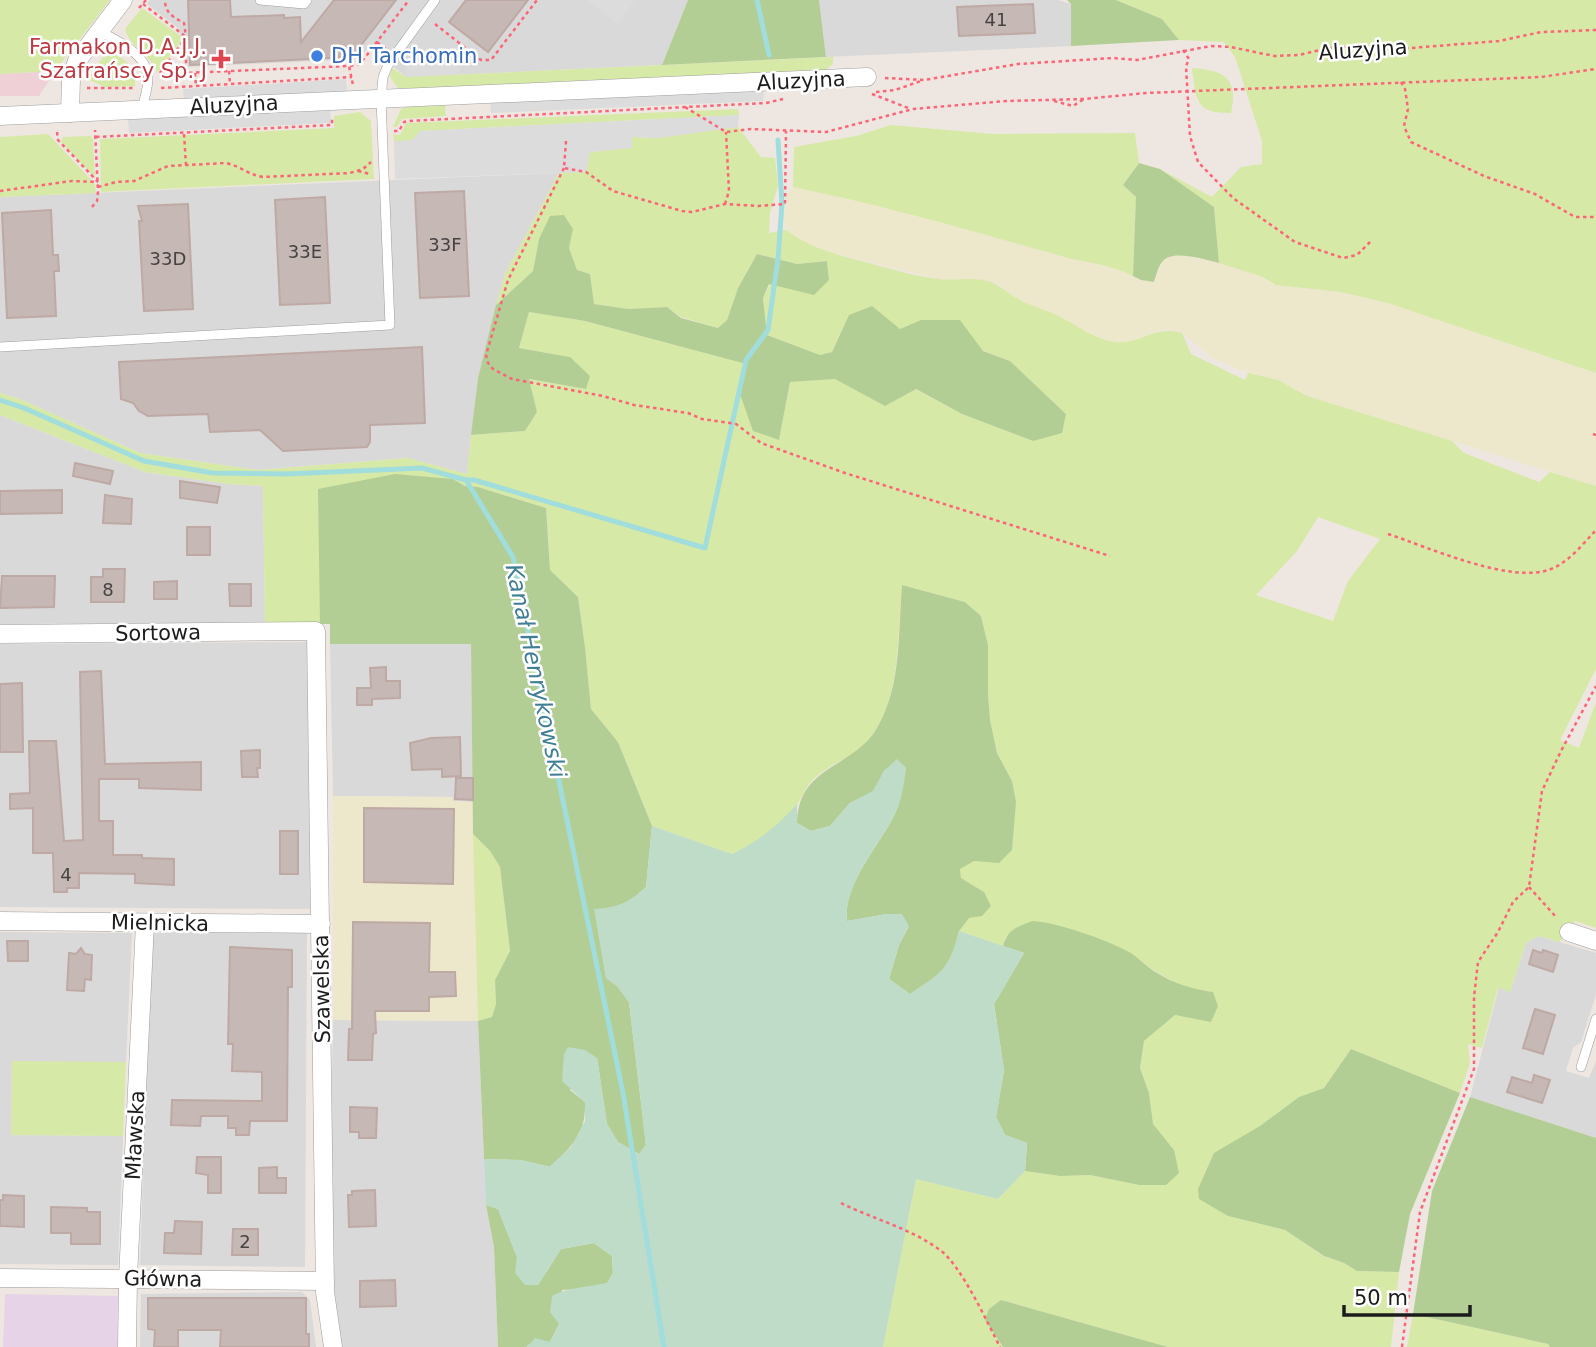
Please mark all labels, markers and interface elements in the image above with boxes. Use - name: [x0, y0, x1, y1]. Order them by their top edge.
- house number: 41: [985, 9, 1007, 30]
- place label: Farmakon D.A.J.J. Szafrańscy Sp. J: [29, 35, 207, 83]
- street label: Aluzyjna: [1318, 35, 1408, 65]
- place label: DH Tarchomin: [331, 44, 477, 68]
- marker: DH Tarchomin: [309, 48, 325, 64]
- marker: Farmakon D.A.J.J. Szafrańscy Sp. J: [213, 51, 229, 67]
- street label: Aluzyjna: [756, 67, 846, 95]
- street label: Aluzyjna: [189, 91, 279, 119]
- house number: 33F: [428, 234, 462, 255]
- house number: 33E: [288, 241, 322, 262]
- house number: 33D: [150, 248, 186, 269]
- water label: Kanał Henrykowski: [501, 562, 571, 781]
- house number: 8: [102, 579, 114, 600]
- street label: Sortowa: [115, 620, 201, 646]
- house number: 4: [60, 864, 72, 885]
- street label: Mielnicka: [111, 910, 209, 936]
- street label: Szawelska: [309, 934, 335, 1044]
- street label: Mławska: [121, 1090, 149, 1180]
- house number: 2: [239, 1231, 251, 1252]
- street label: Główna: [124, 1266, 202, 1292]
- scale bar: [1344, 1274, 1470, 1318]
- text: 50 m: [1354, 1286, 1408, 1310]

